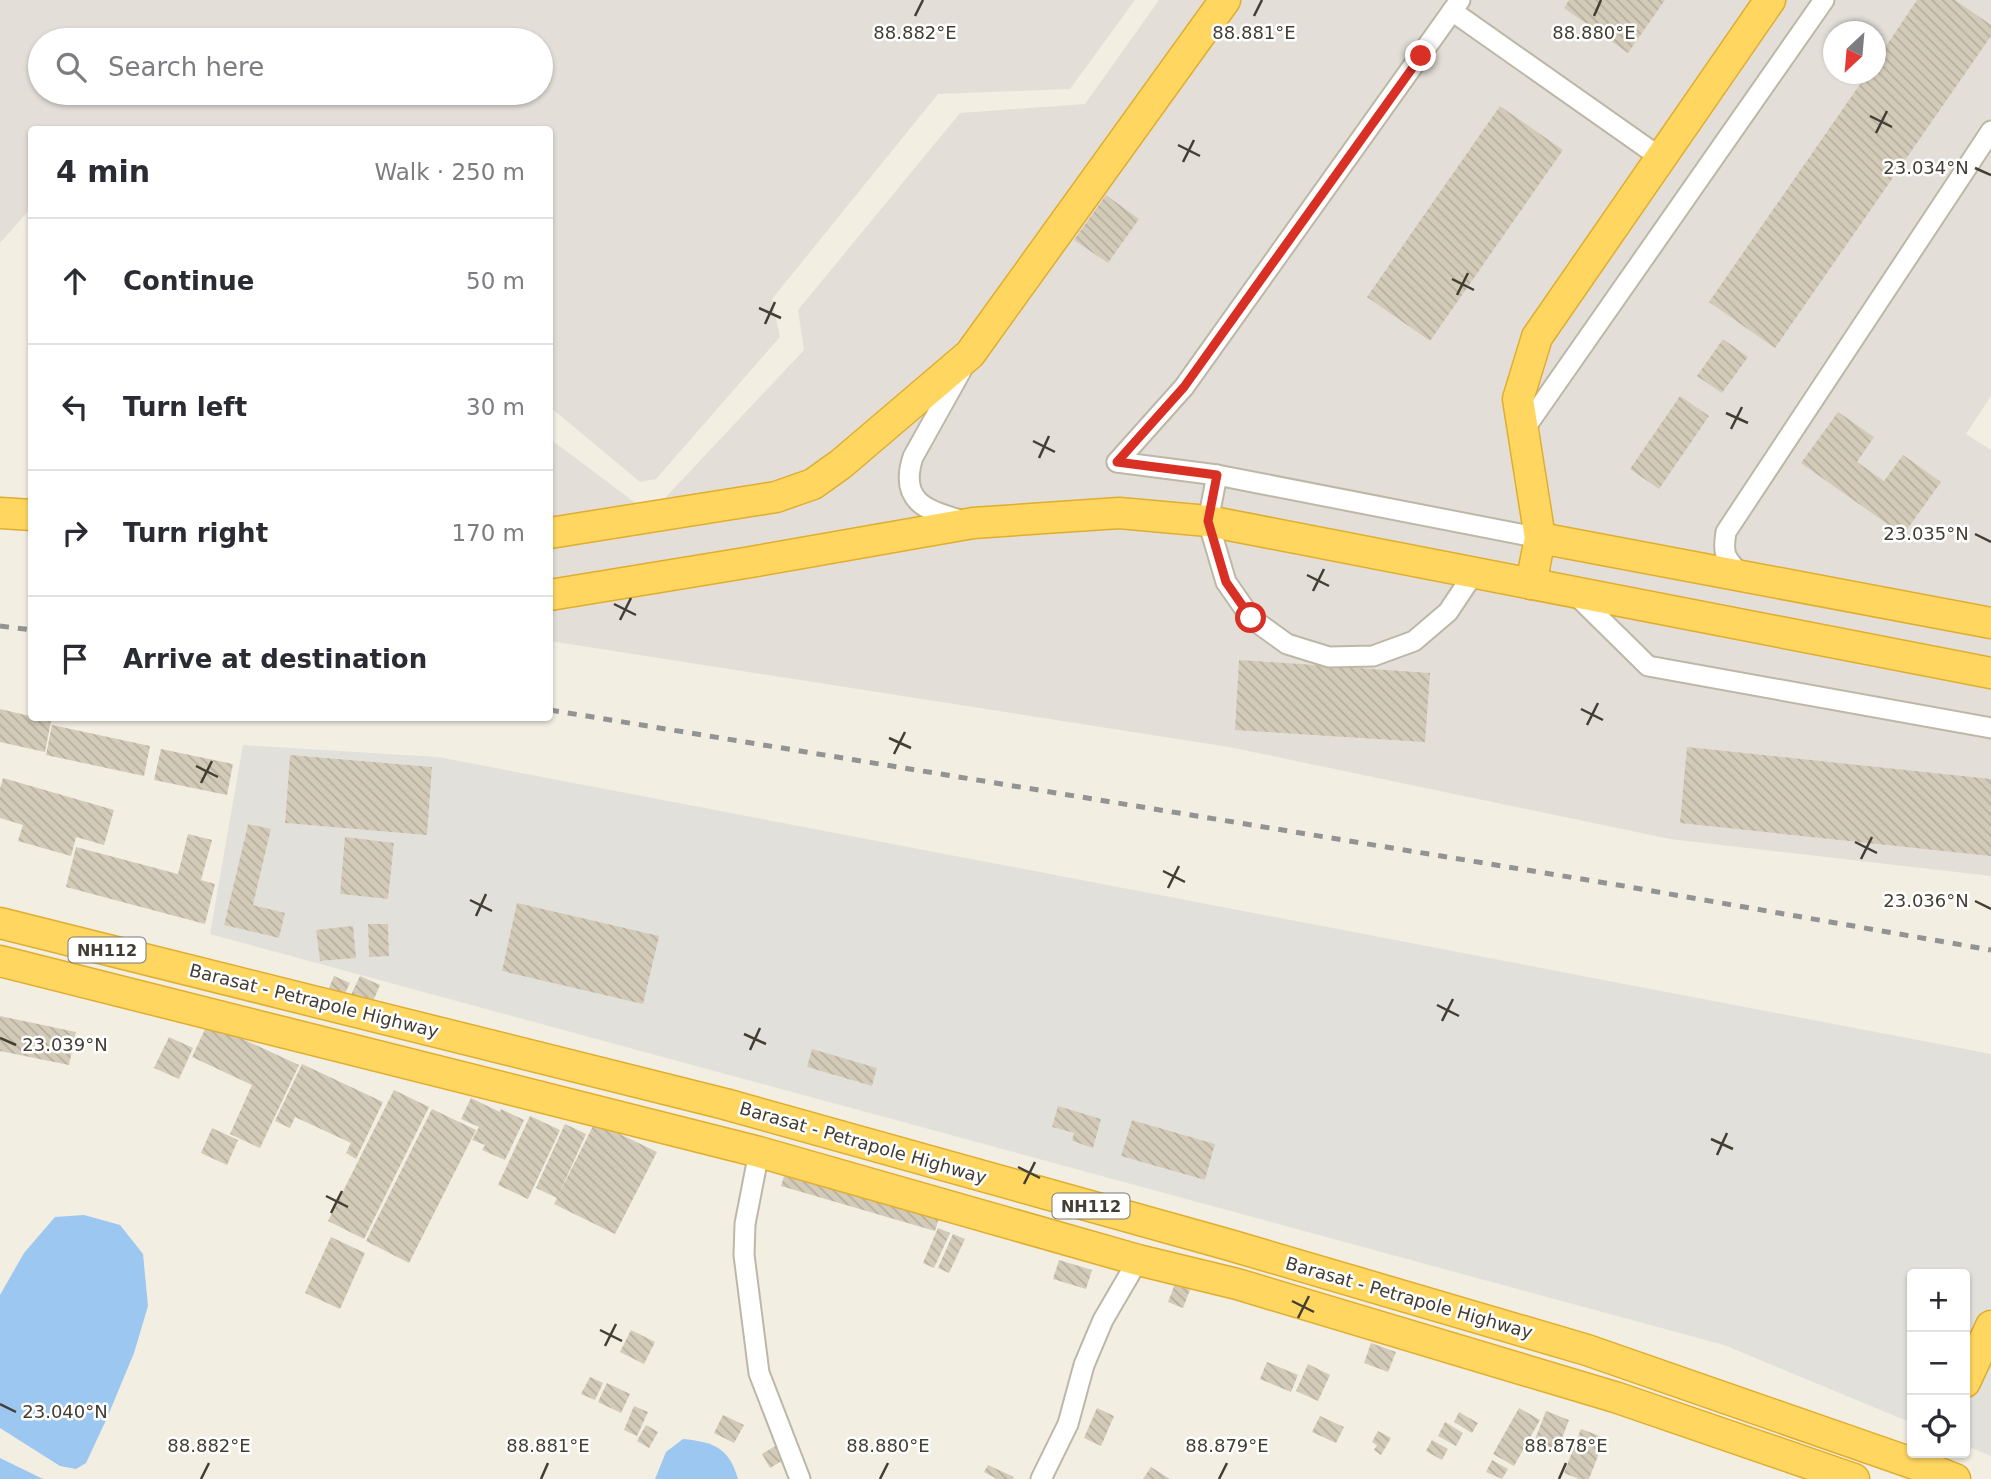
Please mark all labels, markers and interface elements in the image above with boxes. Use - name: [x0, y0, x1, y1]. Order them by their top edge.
- north arrow: [1823, 21, 1886, 84]
- text: 88.882°E: [873, 22, 957, 43]
- text: 88.881°E: [1212, 22, 1296, 43]
- text: 88.880°E: [1552, 22, 1636, 43]
- search box: [28, 28, 553, 105]
- route end: [1405, 40, 1436, 71]
- icon: search: [52, 48, 90, 86]
- text: Search here: [108, 52, 264, 82]
- text: 4 min: [56, 154, 150, 189]
- text: 23.034°N: [1883, 157, 1969, 178]
- text: Walk · 250 m: [374, 159, 525, 185]
- icon: ahead: [56, 262, 94, 300]
- text: Continue: [123, 266, 254, 296]
- text: 50 m: [466, 268, 525, 294]
- icon: left: [56, 388, 94, 426]
- text: Turn left: [123, 392, 247, 422]
- text: 30 m: [466, 394, 525, 420]
- icon: right: [56, 514, 94, 552]
- text: Turn right: [123, 518, 268, 548]
- text: 170 m: [451, 520, 525, 546]
- text: 23.035°N: [1883, 523, 1969, 544]
- route start: [1235, 602, 1266, 633]
- icon: arrive: [56, 640, 94, 678]
- text: Arrive at destination: [123, 644, 427, 674]
- text: 23.036°N: [1883, 890, 1969, 911]
- road number: NH112: [68, 938, 146, 962]
- street label: Barasat - Petrapole Highway: [187, 959, 441, 1042]
- text: 23.039°N: [22, 1034, 108, 1055]
- street label: Barasat - Petrapole Highway: [737, 1097, 989, 1188]
- road number: NH112: [1052, 1194, 1130, 1218]
- street label: Barasat - Petrapole Highway: [1283, 1252, 1535, 1343]
- map controls: [1907, 1269, 1970, 1458]
- button: +: [1907, 1269, 1970, 1332]
- button: −: [1907, 1332, 1970, 1395]
- button: locate: [1907, 1395, 1970, 1458]
- text: 23.040°N: [22, 1401, 108, 1422]
- text: 88.882°E: [167, 1435, 251, 1456]
- text: 88.881°E: [506, 1435, 590, 1456]
- text: 88.880°E: [846, 1435, 930, 1456]
- text: 88.879°E: [1185, 1435, 1269, 1456]
- text: 88.878°E: [1524, 1435, 1608, 1456]

